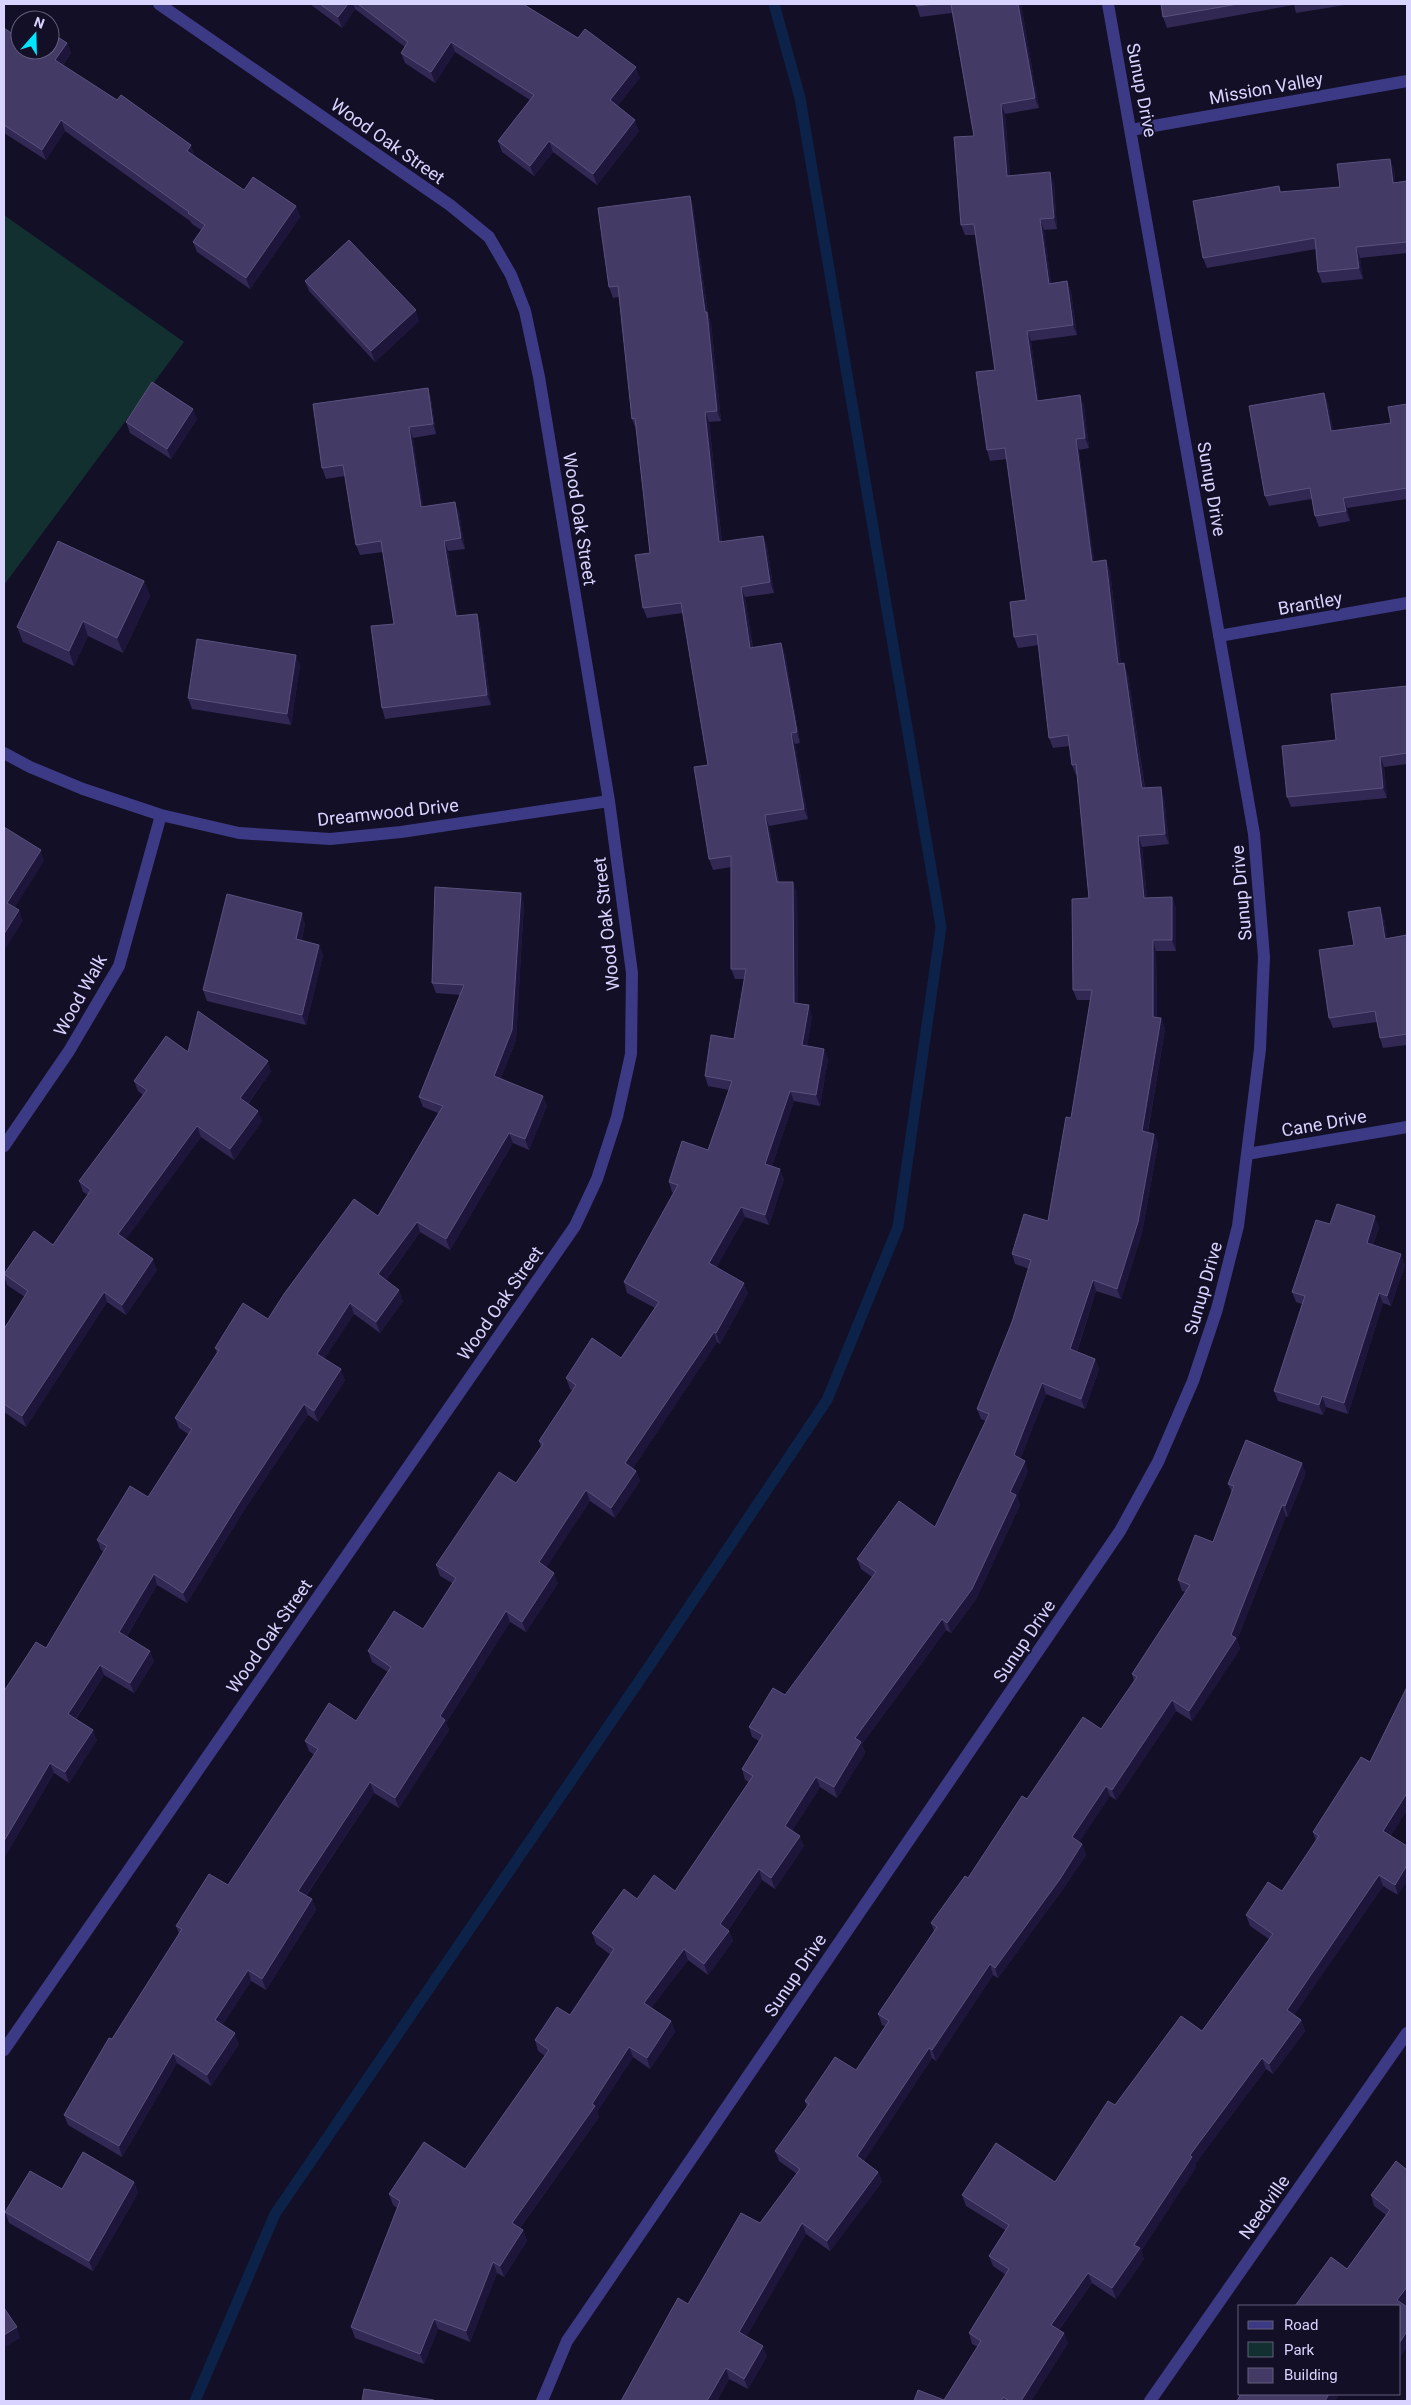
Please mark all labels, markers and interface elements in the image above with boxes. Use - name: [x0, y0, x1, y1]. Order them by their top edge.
- north arrow: [10, 10, 60, 60]
- text: N: [32, 14, 47, 32]
- street label: Sunup Drive: [1123, 41, 1161, 139]
- street label: Mission Valley: [1207, 68, 1325, 108]
- street label: Wood Oak Street: [327, 94, 449, 188]
- street label: Sunup Drive: [1193, 440, 1231, 538]
- street label: Wood Oak Street: [559, 451, 601, 587]
- street label: Brantley: [1276, 587, 1344, 619]
- street label: Dreamwood Drive: [316, 794, 460, 830]
- street label: Sunup Drive: [1226, 845, 1256, 941]
- street label: Wood Oak Street: [589, 856, 623, 992]
- street label: Wood Walk: [49, 950, 111, 1039]
- street label: Cane Drive: [1280, 1105, 1368, 1141]
- street label: Sunup Drive: [1180, 1239, 1226, 1337]
- street label: Wood Oak Street: [453, 1242, 547, 1364]
- street label: Wood Oak Street: [222, 1575, 316, 1697]
- street label: Sunup Drive: [989, 1596, 1059, 1686]
- street label: Sunup Drive: [760, 1930, 830, 2020]
- street label: Needville: [1234, 2171, 1294, 2243]
- legend: [1238, 2305, 1401, 2395]
- text: Road: [1284, 2316, 1318, 2334]
- text: Park: [1284, 2341, 1315, 2359]
- text: Building: [1284, 2366, 1338, 2384]

